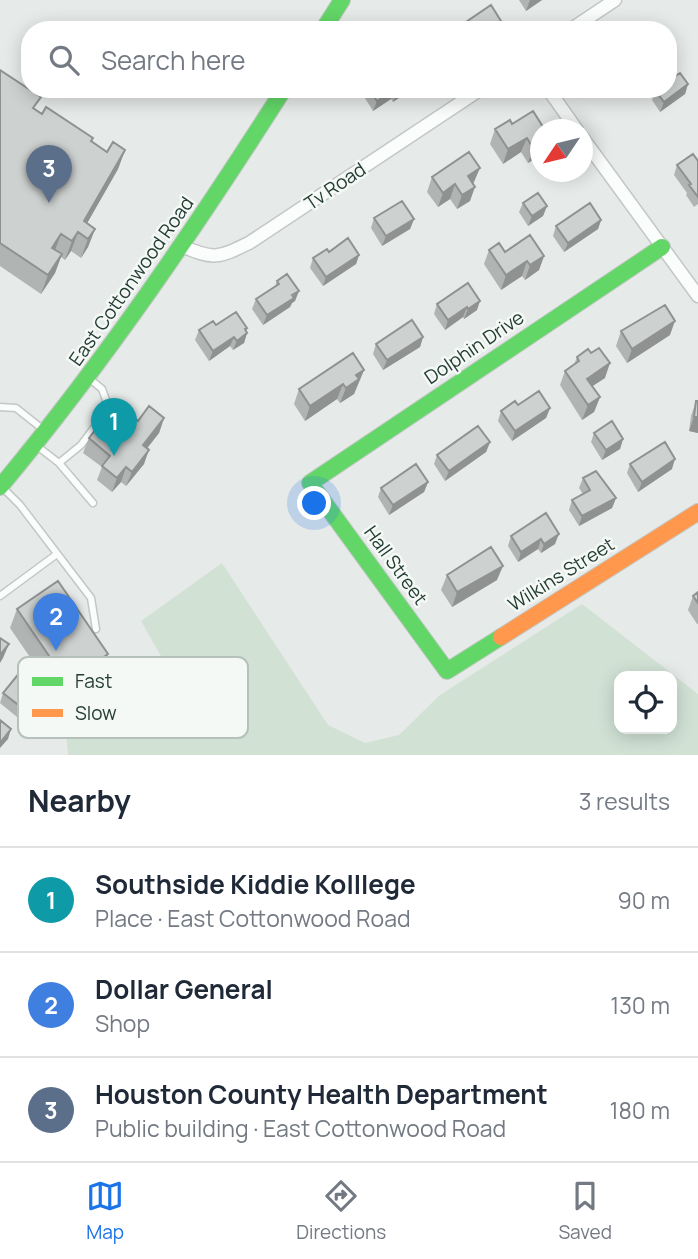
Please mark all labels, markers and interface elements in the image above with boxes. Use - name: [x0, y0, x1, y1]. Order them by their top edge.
- search box: [21, 21, 677, 98]
- icon: search: [45, 41, 83, 79]
- text: Search here: [101, 42, 246, 78]
- north arrow: [530, 119, 593, 182]
- pin: 3: [26, 145, 72, 203]
- street label: Tv Road: [299, 156, 371, 216]
- street label: East Cottonwood Road: [63, 191, 199, 371]
- street label: Dolphin Drive: [419, 304, 529, 390]
- pin: 1: [91, 398, 137, 456]
- your location: [297, 486, 331, 520]
- street label: Hall Street: [358, 520, 434, 610]
- street label: Wilkins Street: [503, 531, 619, 617]
- pin: 2: [33, 593, 79, 651]
- legend: [18, 657, 248, 738]
- text: Fast: [75, 668, 112, 694]
- map controls: [614, 671, 677, 734]
- button: locate: [614, 671, 677, 734]
- text: Slow: [75, 700, 117, 726]
- text: Nearby: [28, 780, 131, 821]
- text: 3 results: [579, 785, 670, 817]
- text: Southside Kiddie Kolllege: [95, 866, 416, 902]
- text: 1: [46, 884, 56, 916]
- text: 90 m: [618, 884, 670, 916]
- text: Place · East Cottonwood Road: [95, 902, 411, 934]
- text: Dollar General: [95, 971, 273, 1007]
- text: 2: [44, 989, 58, 1021]
- text: 130 m: [610, 989, 670, 1021]
- text: Shop: [95, 1007, 150, 1039]
- text: Houston County Health Department: [95, 1076, 548, 1112]
- text: 3: [44, 1094, 58, 1126]
- text: 180 m: [610, 1094, 670, 1126]
- text: Public building · East Cottonwood Road: [95, 1112, 506, 1144]
- tab: Map: [86, 1177, 124, 1245]
- tab: Directions: [296, 1177, 386, 1245]
- tab: Saved: [558, 1177, 612, 1245]

